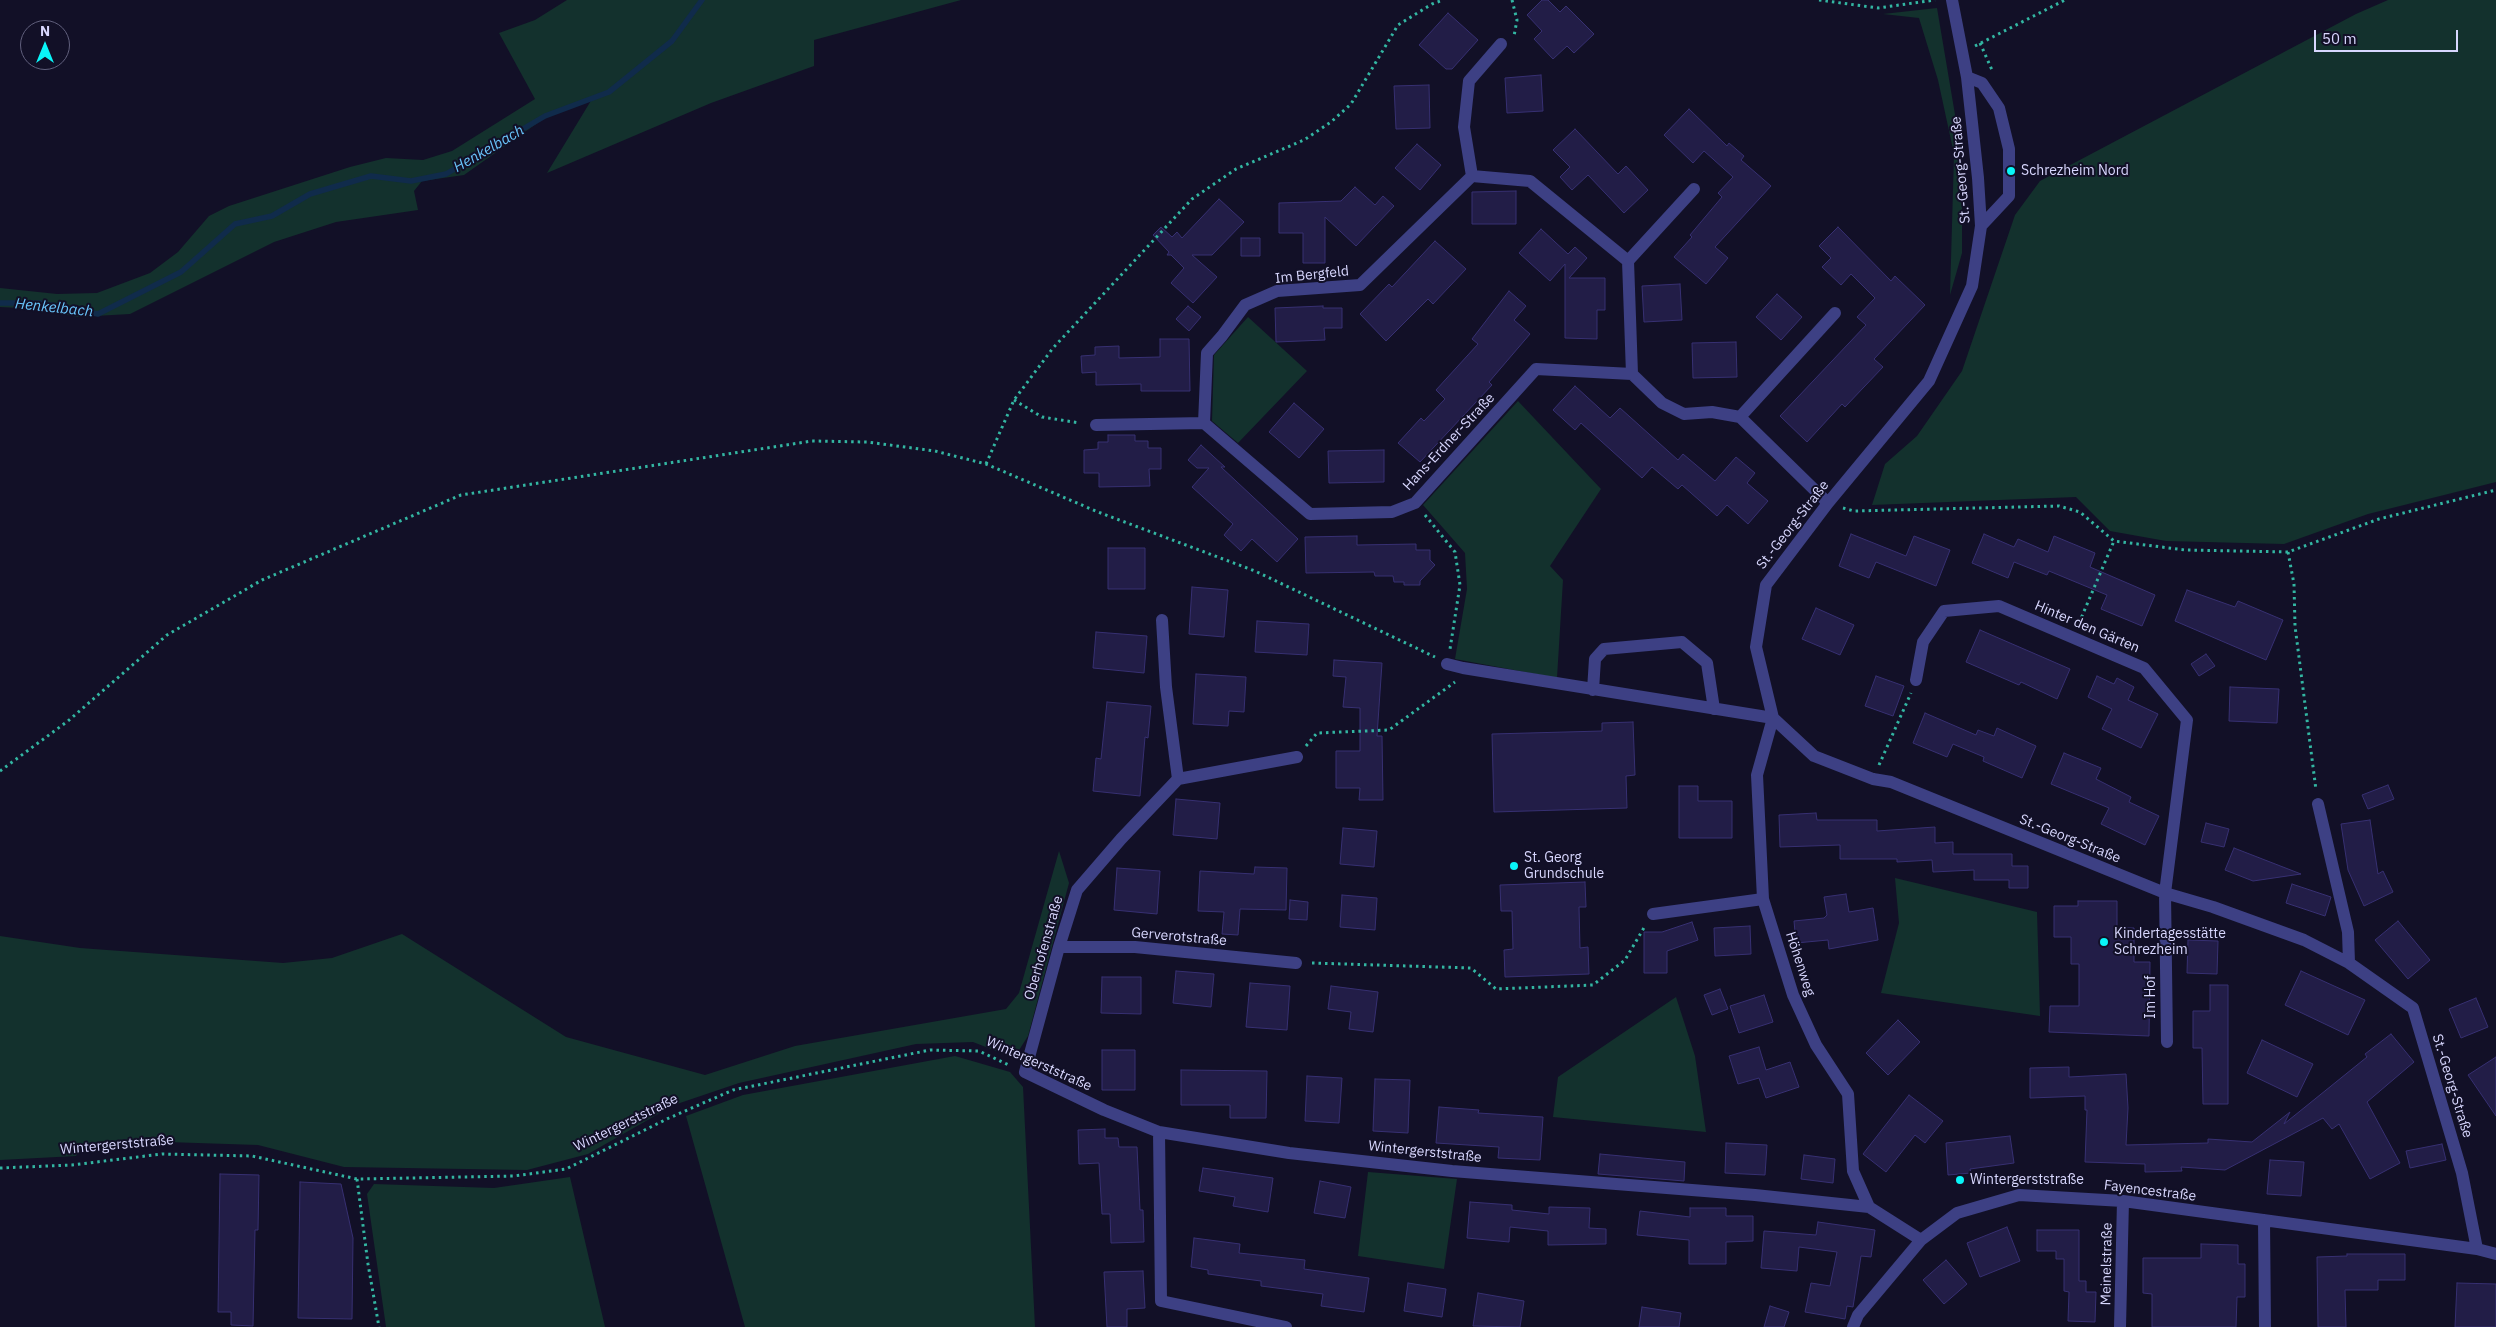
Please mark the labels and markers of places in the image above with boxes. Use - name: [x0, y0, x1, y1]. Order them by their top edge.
- place label: Schrezheim Nord: [2021, 163, 2129, 179]
- marker: Schrezheim Nord: [2005, 165, 2017, 177]
- place label: St. Georg Grundschule: [1524, 850, 1604, 882]
- marker: St. Georg Grundschule: [1508, 860, 1520, 872]
- place label: Kindertagesstätte Schrezheim: [2114, 926, 2226, 959]
- marker: Kindertagesstätte Schrezheim: [2098, 936, 2110, 948]
- place label: Wintergerststraße: [1970, 1172, 2084, 1188]
- marker: Wintergerststraße: [1954, 1174, 1966, 1186]

